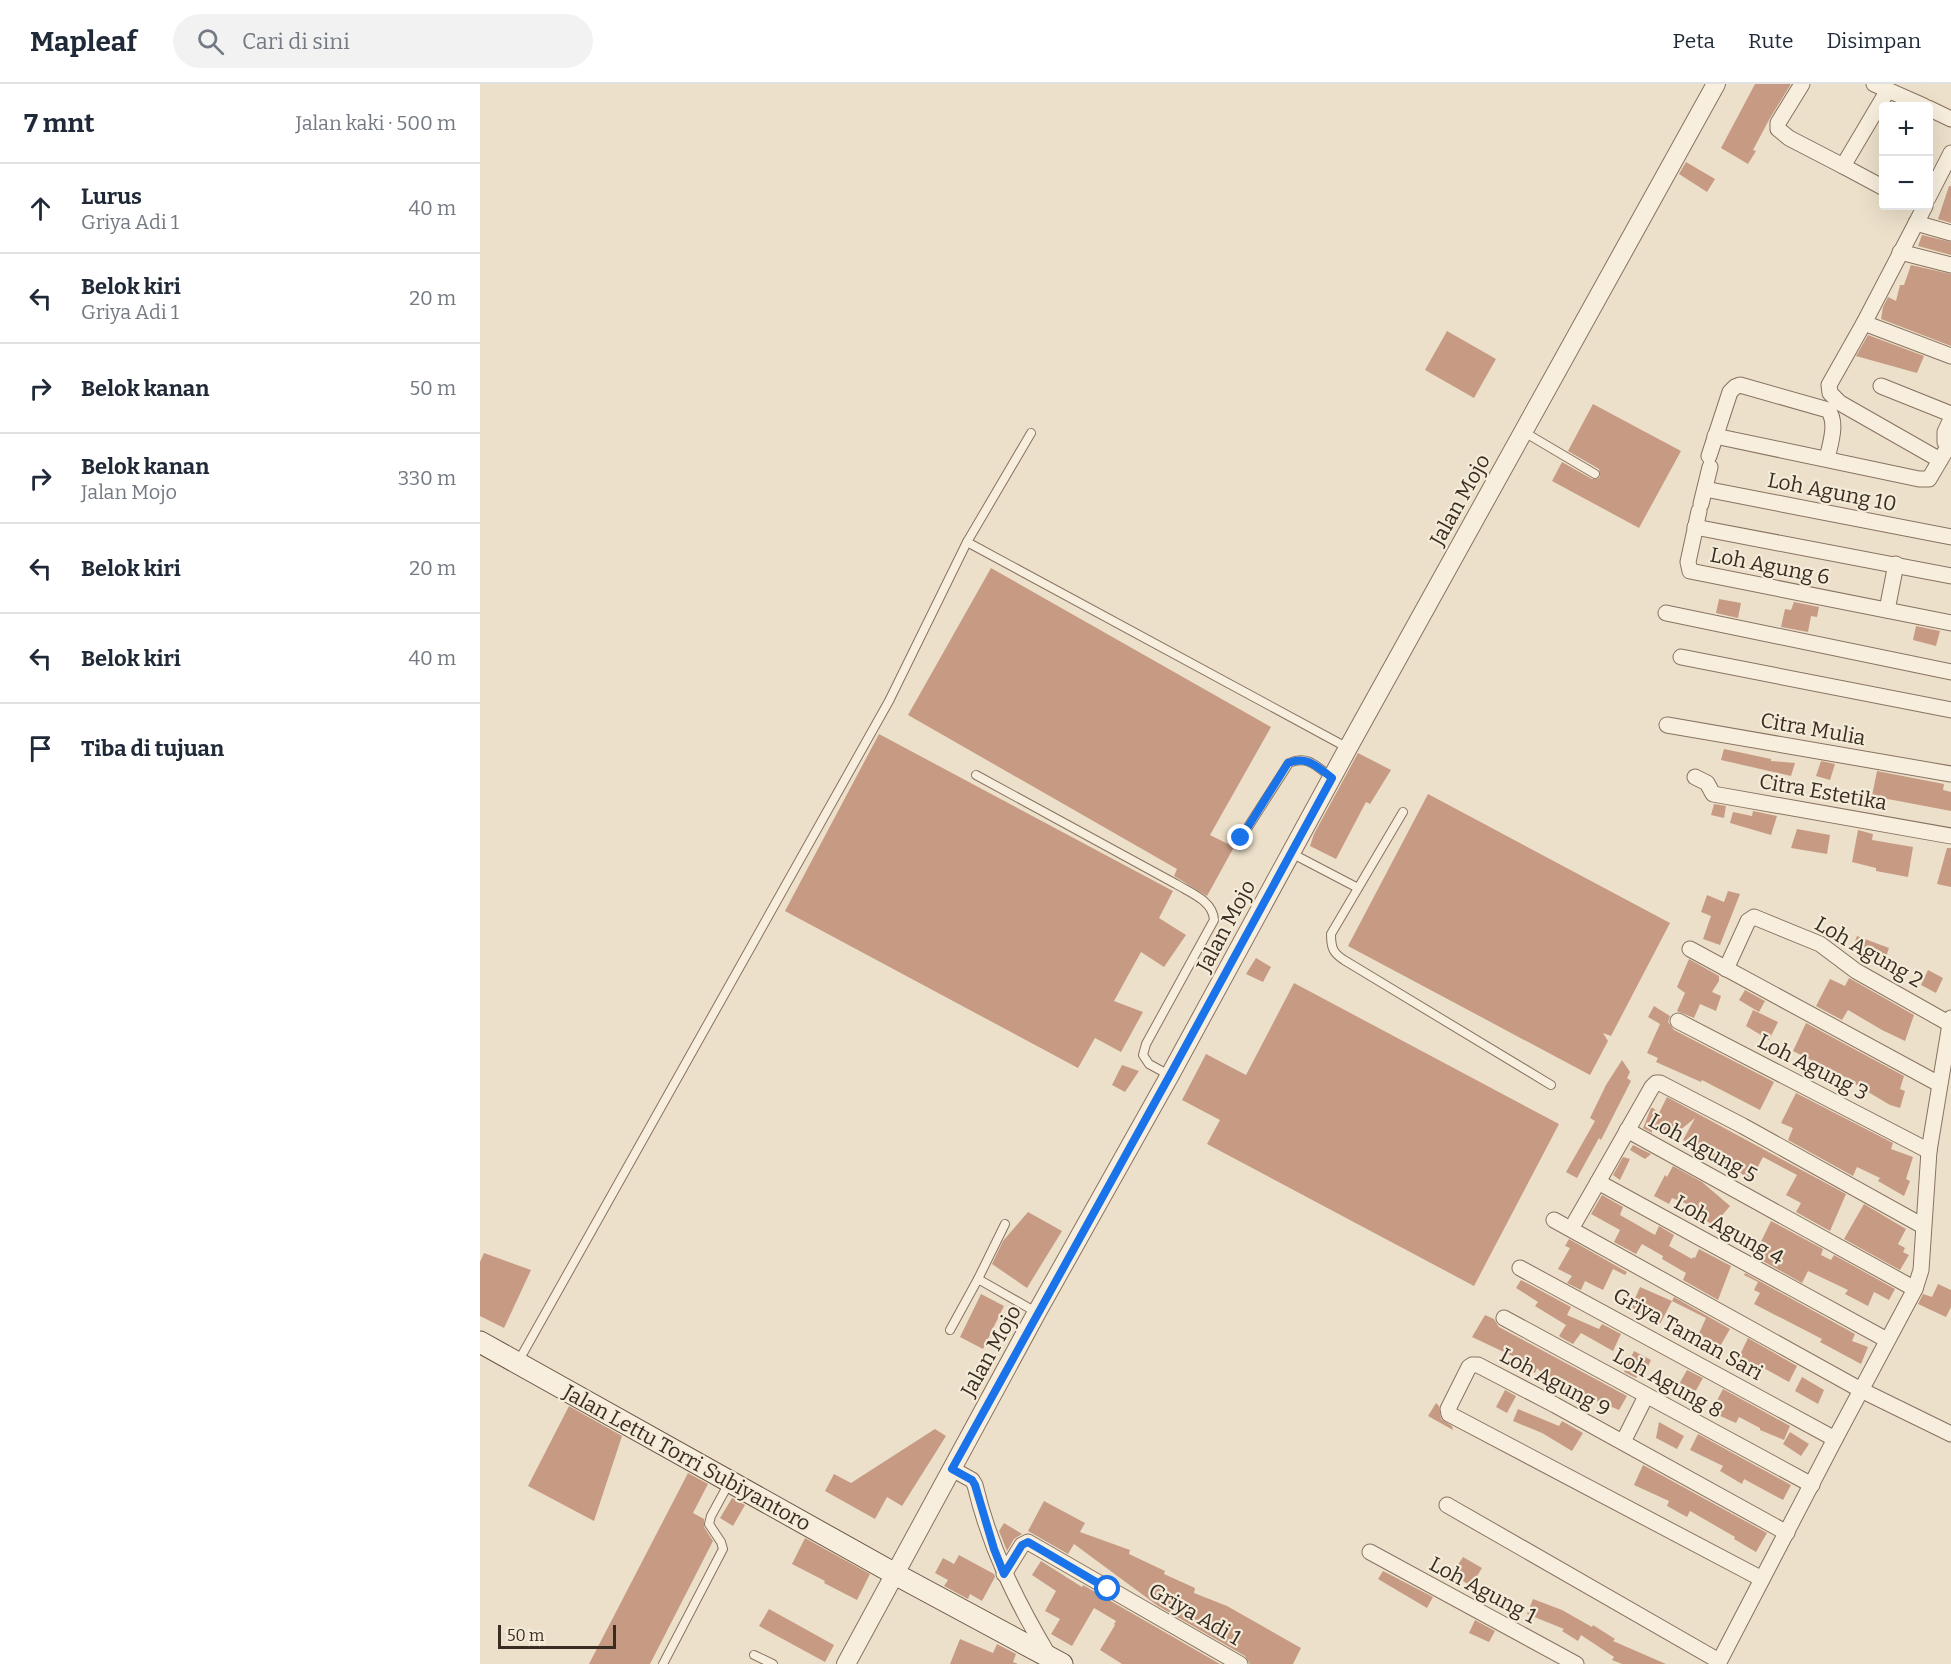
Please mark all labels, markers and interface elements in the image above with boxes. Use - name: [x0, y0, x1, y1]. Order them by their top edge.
- search box: [173, 14, 593, 68]
- text: Mapleaf: [30, 25, 137, 58]
- icon: search: [194, 25, 227, 58]
- text: Cari di sini: [242, 28, 350, 55]
- text: Peta: [1673, 28, 1715, 54]
- text: Rute: [1748, 28, 1793, 54]
- text: Disimpan: [1826, 28, 1921, 54]
- map controls: [1879, 102, 1933, 210]
- button: +: [1879, 102, 1933, 156]
- text: 7 mnt: [24, 108, 95, 139]
- text: Jalan kaki · 500 m: [295, 111, 456, 135]
- button: −: [1879, 156, 1933, 210]
- text: Lurus: [81, 183, 142, 210]
- icon: ahead: [24, 192, 57, 225]
- text: 40 m: [408, 196, 456, 220]
- text: Griya Adi 1: [81, 210, 179, 234]
- text: Belok kiri: [81, 273, 181, 300]
- icon: left: [24, 282, 57, 315]
- text: 20 m: [409, 286, 456, 310]
- text: Griya Adi 1: [81, 300, 179, 324]
- icon: right: [24, 372, 57, 405]
- text: Belok kanan: [81, 375, 209, 402]
- text: 50 m: [409, 376, 456, 400]
- street label: Jalan Mojo: [1424, 450, 1496, 551]
- text: Belok kanan: [81, 453, 209, 480]
- icon: right: [24, 462, 57, 495]
- text: 330 m: [398, 466, 456, 490]
- street label: Loh Agung 10: [1765, 467, 1899, 517]
- text: Jalan Mojo: [81, 480, 177, 504]
- street label: Loh Agung 6: [1708, 542, 1832, 590]
- icon: left: [24, 552, 57, 585]
- text: Belok kiri: [81, 555, 181, 582]
- text: 20 m: [409, 556, 456, 580]
- icon: left: [24, 642, 57, 675]
- text: Belok kiri: [81, 645, 181, 672]
- text: 40 m: [408, 646, 456, 670]
- street label: Citra Mulia: [1758, 707, 1868, 751]
- icon: arrive: [24, 732, 57, 765]
- text: Tiba di tujuan: [81, 735, 224, 762]
- street label: Citra Estetika: [1757, 768, 1889, 816]
- route end: [1227, 824, 1253, 850]
- street label: Jalan Mojo: [1190, 875, 1261, 978]
- street label: Loh Agung 2: [1810, 911, 1928, 993]
- street label: Loh Agung 3: [1753, 1028, 1873, 1106]
- street label: Loh Agung 5: [1644, 1107, 1762, 1189]
- street label: Loh Agung 4: [1670, 1189, 1788, 1271]
- street label: Griya Taman Sari: [1609, 1282, 1767, 1386]
- street label: Jalan Mojo: [955, 1301, 1027, 1402]
- street label: Loh Agung 9: [1495, 1342, 1615, 1422]
- street label: Loh Agung 8: [1609, 1342, 1727, 1424]
- street label: Jalan Lettu Torri Subiyantoro: [558, 1379, 815, 1537]
- street label: Loh Agung 1: [1425, 1551, 1541, 1629]
- route start: [1094, 1575, 1120, 1601]
- street label: Griya Adi 1: [1144, 1577, 1246, 1651]
- scale bar: [498, 1622, 616, 1650]
- text: 50 m: [507, 1626, 544, 1645]

